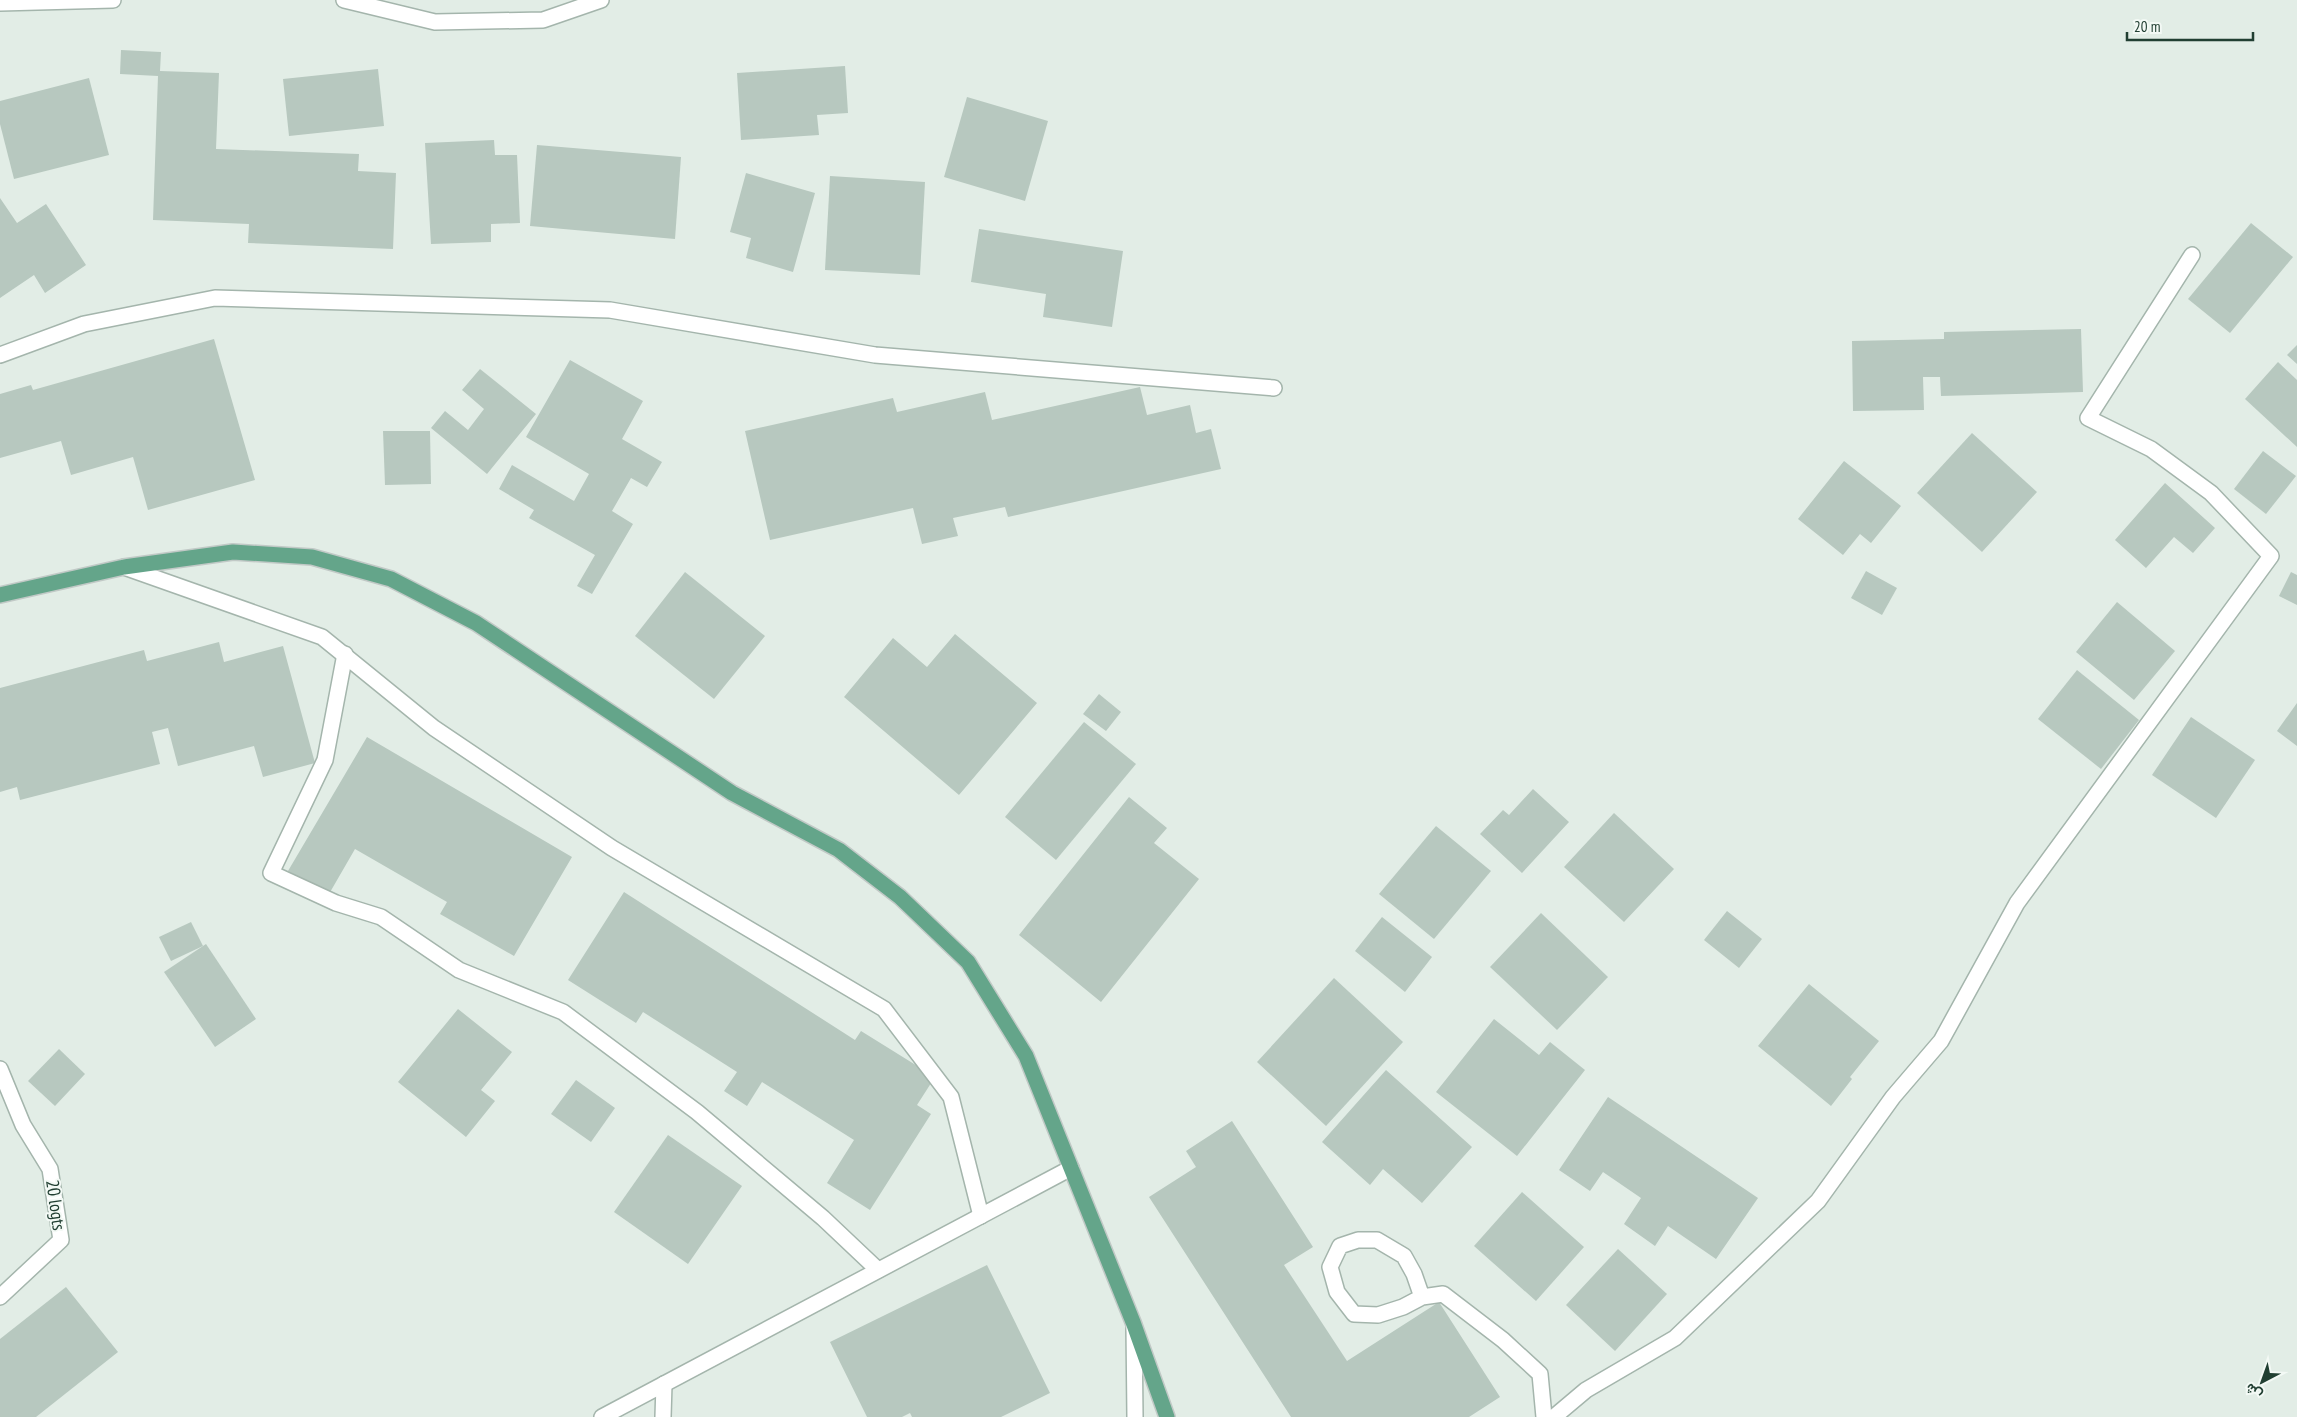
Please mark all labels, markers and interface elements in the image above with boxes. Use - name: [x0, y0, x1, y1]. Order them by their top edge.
- scale bar: [2127, 10, 2253, 42]
- text: 20 m: [2134, 17, 2160, 36]
- street label: 20 logts: [41, 1178, 71, 1232]
- north arrow: [2237, 1357, 2287, 1407]
- text: ش: [2241, 1379, 2266, 1404]

